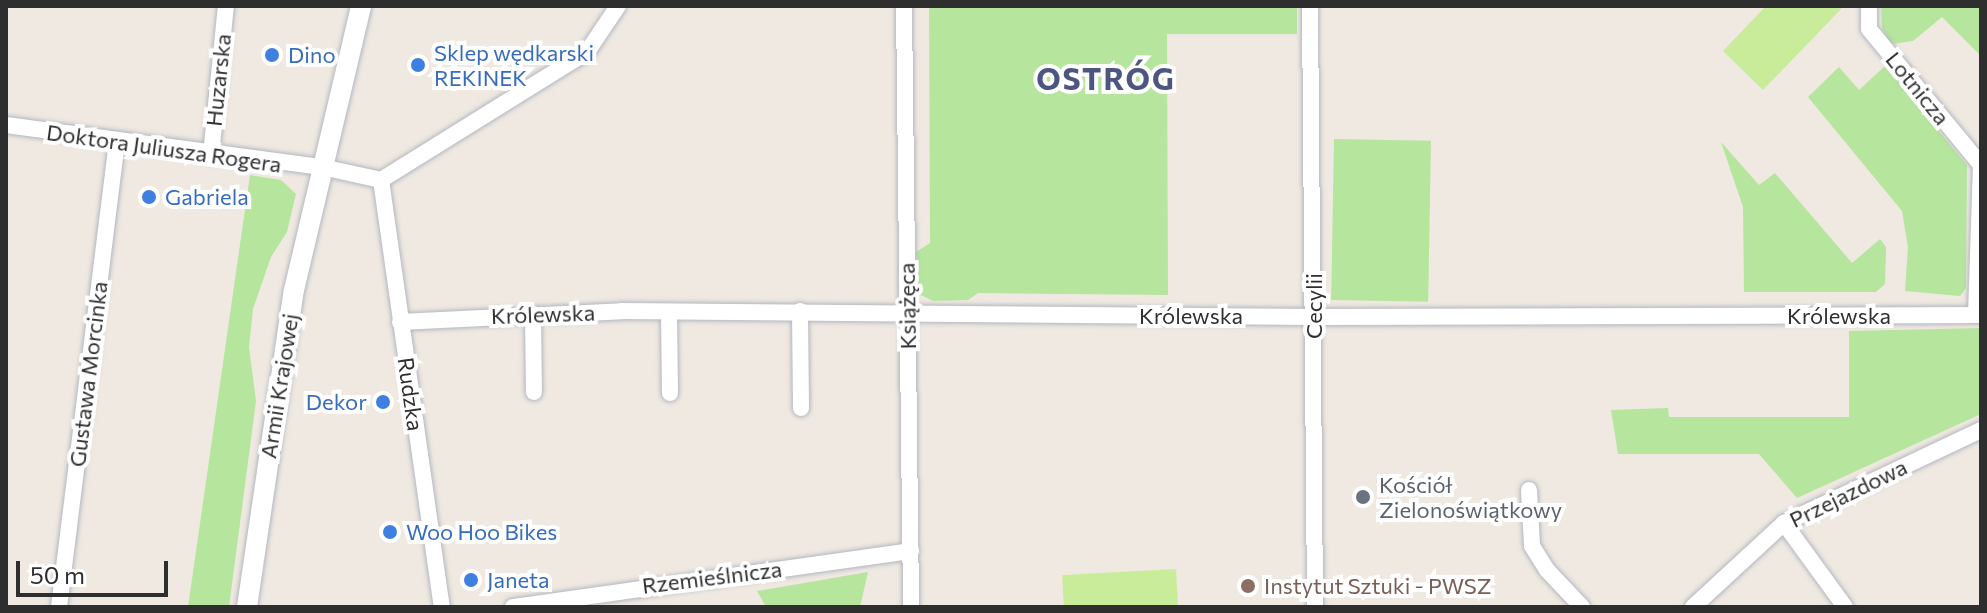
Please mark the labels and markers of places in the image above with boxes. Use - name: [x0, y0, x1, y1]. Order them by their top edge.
- place label: Sklep wędkarski REKINEK: [434, 39, 594, 90]
- place label: Dino: [288, 42, 336, 68]
- marker: Dino: [263, 46, 281, 64]
- marker: Sklep wędkarski REKINEK: [409, 56, 427, 74]
- place label: Gabriela: [165, 184, 249, 210]
- marker: Gabriela: [140, 188, 158, 206]
- place label: Dekor: [306, 389, 367, 415]
- marker: Dekor: [374, 393, 392, 411]
- place label: Kościół Zielonoświątkowy: [1379, 471, 1562, 522]
- marker: Kościół Zielonoświątkowy: [1354, 488, 1372, 506]
- place label: Woo Hoo Bikes: [406, 519, 557, 545]
- marker: Woo Hoo Bikes: [381, 523, 399, 541]
- place label: Janeta: [487, 567, 549, 593]
- marker: Janeta: [462, 571, 480, 589]
- place label: Instytut Sztuki - PWSZ: [1264, 573, 1492, 599]
- marker: Instytut Sztuki - PWSZ: [1239, 577, 1257, 595]

